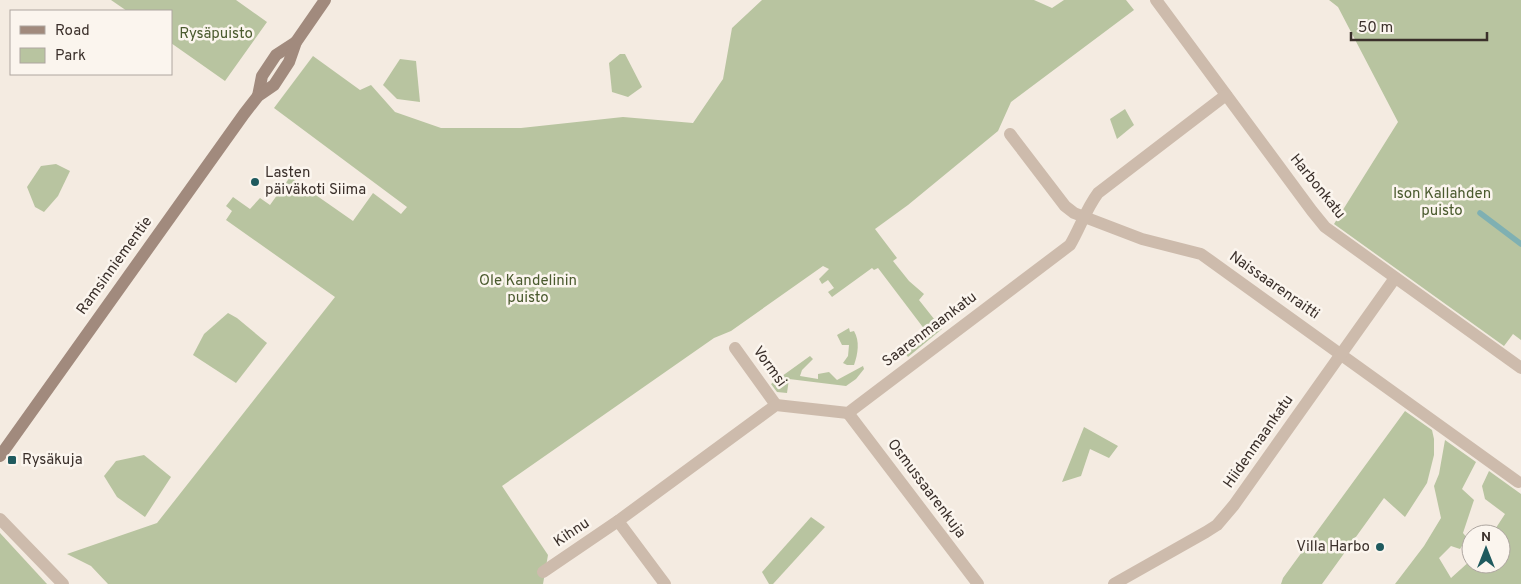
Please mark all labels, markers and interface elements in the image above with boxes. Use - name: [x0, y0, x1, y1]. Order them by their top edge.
- legend: [10, 10, 172, 75]
- scale bar: [1351, 10, 1487, 42]
- text: 50 m: [1358, 19, 1393, 38]
- text: Road: [55, 22, 90, 41]
- park label: Rysäpuisto: [179, 25, 253, 44]
- text: Park: [55, 47, 86, 66]
- street label: Harbonkatu: [1285, 151, 1349, 223]
- place label: Lasten päiväkoti Siima: [265, 164, 366, 200]
- marker: Lasten päiväkoti Siima: [249, 176, 261, 188]
- park label: Ison Kallahden puisto: [1393, 185, 1491, 221]
- street label: Ramsinniementie: [73, 213, 157, 319]
- street label: Naissaarenraitti: [1225, 248, 1323, 324]
- park label: Ole Kandelinin puisto: [479, 272, 577, 308]
- street label: Saarenmaankatu: [879, 288, 981, 372]
- street label: Vormsi: [748, 343, 790, 391]
- street label: Hiidenmaankatu: [1220, 392, 1298, 492]
- street label: Osmussaarenkuja: [883, 436, 969, 542]
- place label: Rysäkuja: [22, 451, 83, 470]
- marker: Rysäkuja: [6, 454, 18, 466]
- street label: Kihnu: [550, 514, 594, 552]
- north arrow: [1461, 524, 1511, 574]
- text: N: [1481, 529, 1491, 546]
- place label: Villa Harbo: [1296, 538, 1370, 557]
- marker: Villa Harbo: [1374, 541, 1386, 553]

